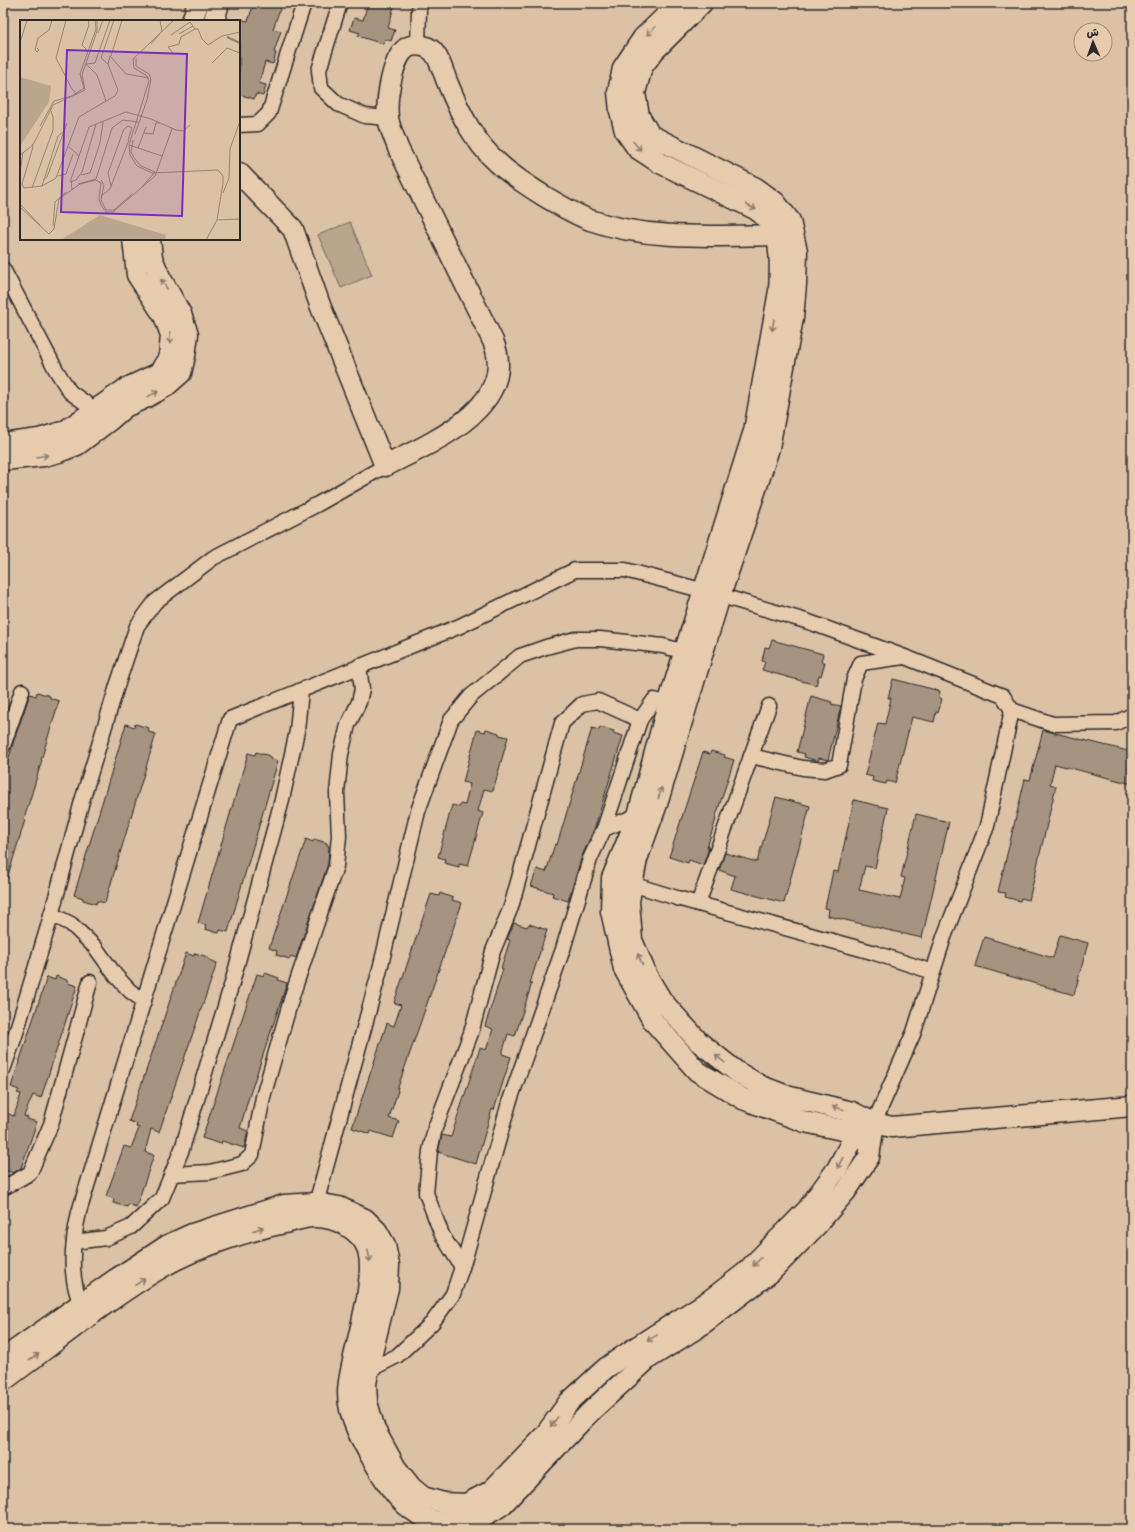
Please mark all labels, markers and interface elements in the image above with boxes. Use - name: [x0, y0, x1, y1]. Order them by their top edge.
- inset map: [20, 20, 240, 240]
- north arrow: [1073, 22, 1113, 62]
- text: ش: [1086, 23, 1099, 42]
- one-way arrow: [646, 26, 656, 35]
- one-way arrow: [632, 141, 641, 151]
- one-way arrow: [744, 204, 756, 211]
- one-way arrow: [160, 278, 168, 290]
- one-way arrow: [769, 318, 777, 331]
- one-way arrow: [166, 332, 174, 345]
- one-way arrow: [147, 389, 159, 397]
- one-way arrow: [35, 452, 48, 460]
- one-way arrow: [657, 787, 664, 800]
- one-way arrow: [636, 953, 643, 965]
- one-way arrow: [714, 1055, 725, 1063]
- one-way arrow: [832, 1104, 845, 1112]
- one-way arrow: [836, 1157, 843, 1169]
- one-way arrow: [252, 1225, 264, 1233]
- one-way arrow: [365, 1249, 373, 1262]
- one-way arrow: [752, 1257, 762, 1267]
- one-way arrow: [134, 1278, 145, 1286]
- one-way arrow: [646, 1333, 657, 1342]
- one-way arrow: [29, 1353, 40, 1362]
- one-way arrow: [550, 1417, 558, 1428]

